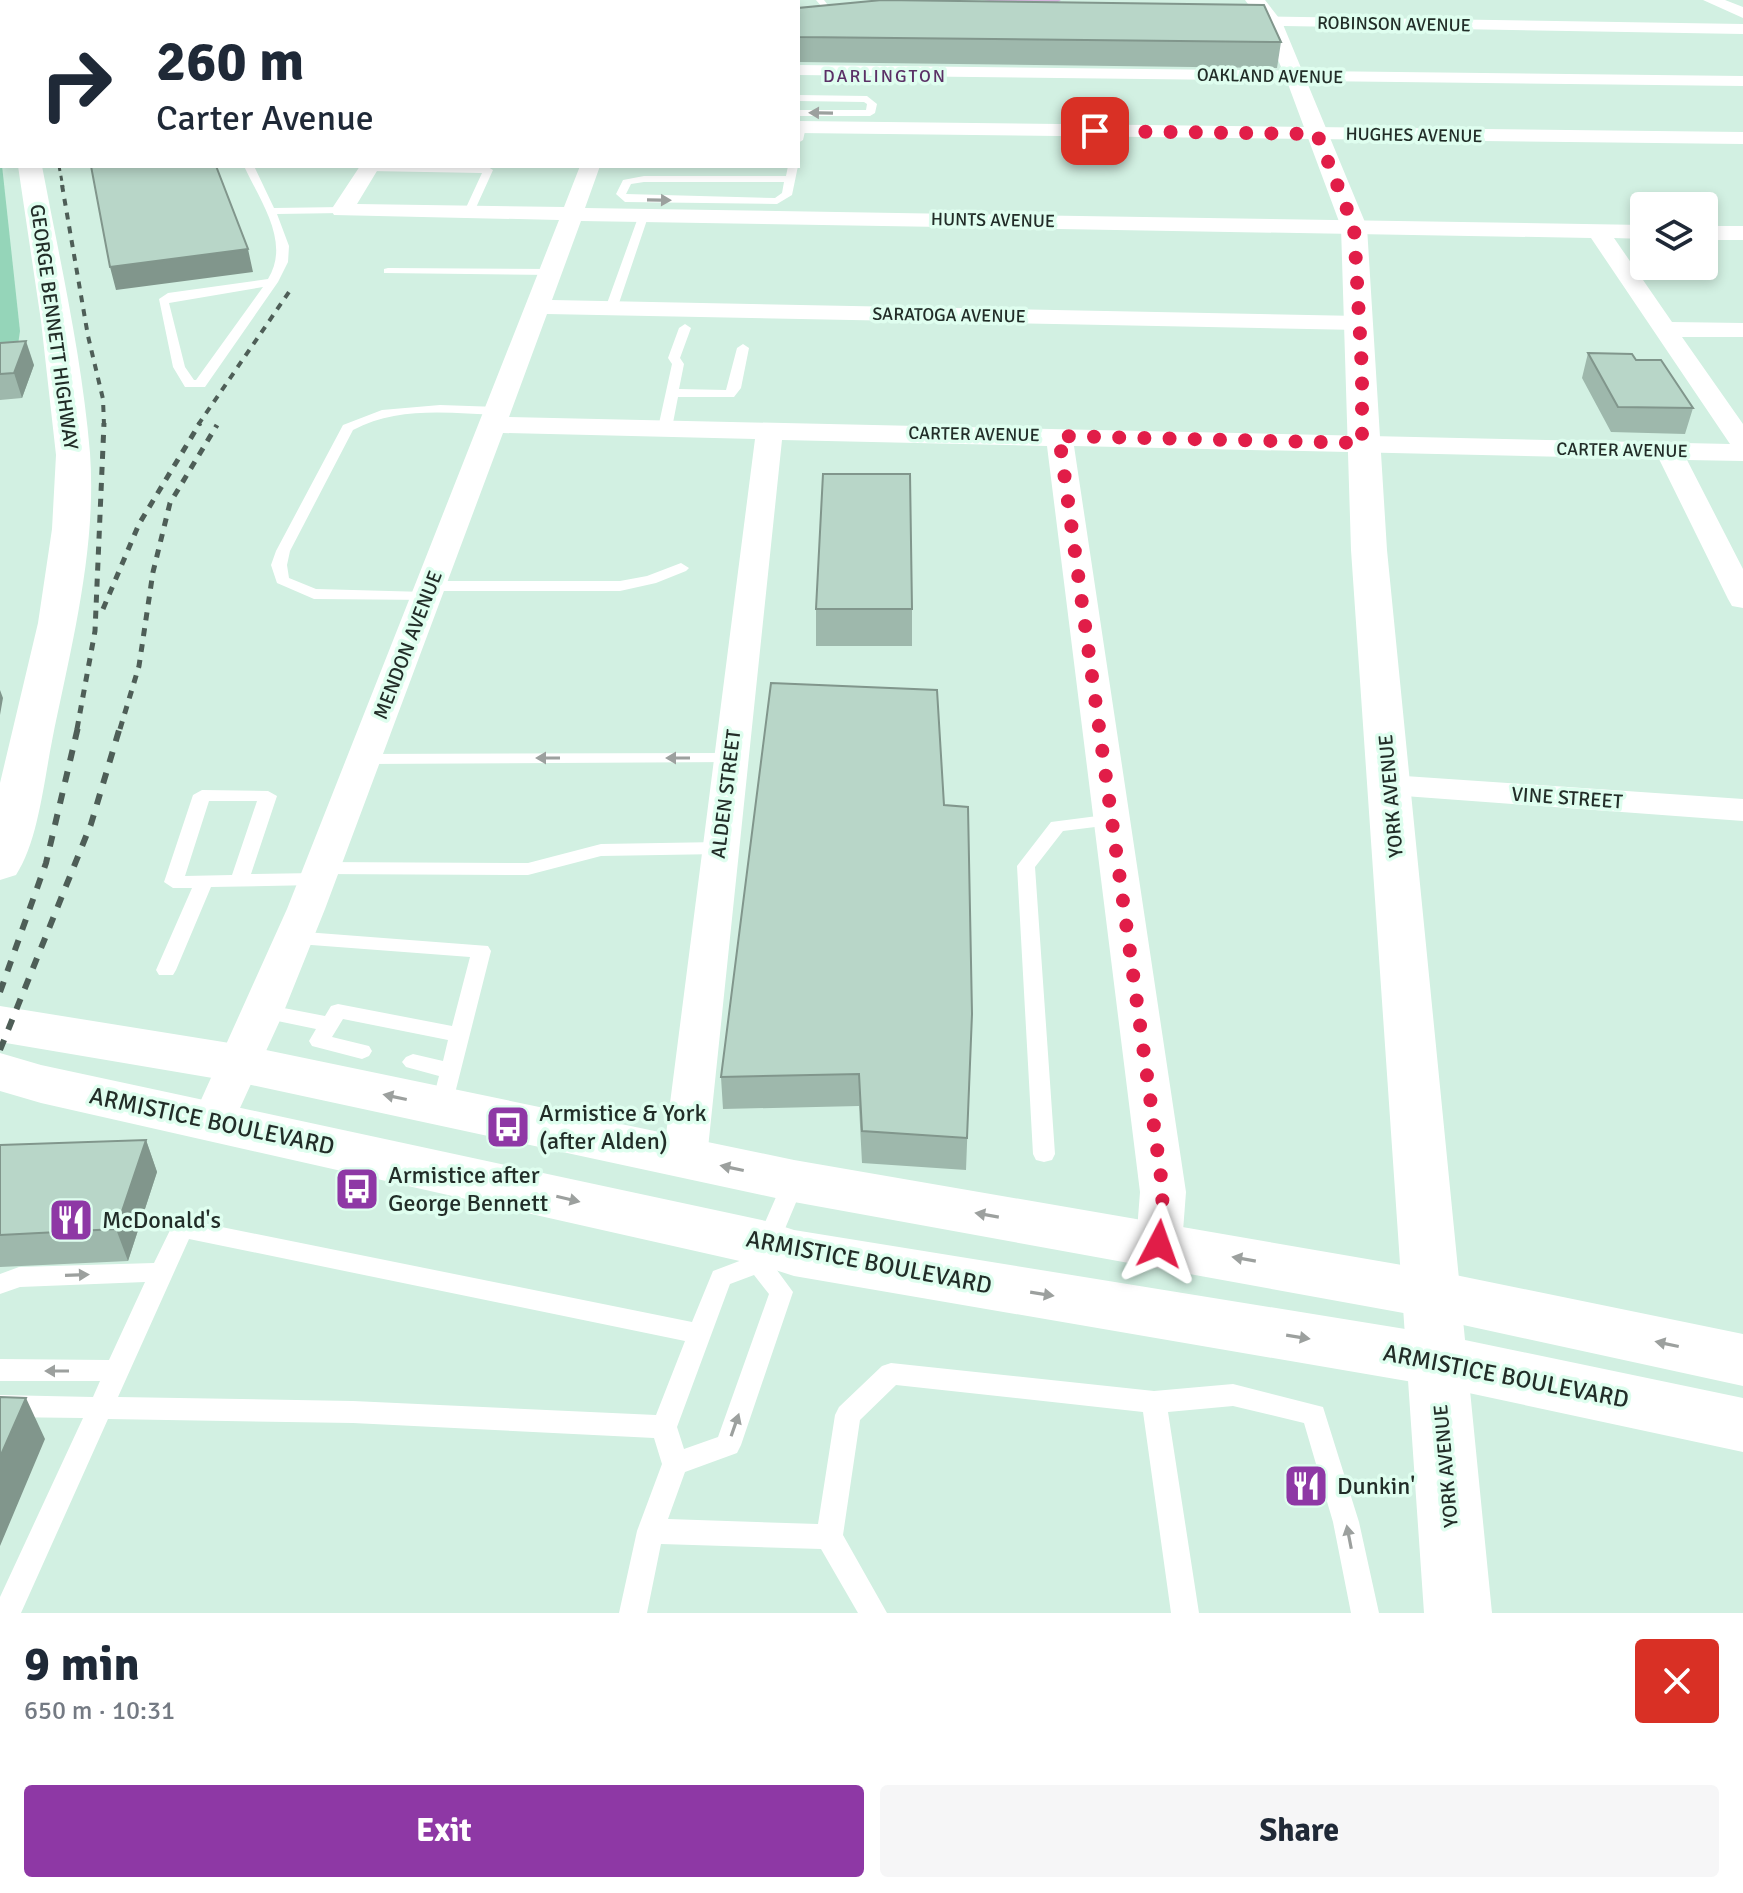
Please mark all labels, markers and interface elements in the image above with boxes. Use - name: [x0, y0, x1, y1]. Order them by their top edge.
- street label: ROBINSON AVENUE: [1317, 12, 1471, 36]
- text: 260 m: [156, 27, 304, 96]
- icon: right: [24, 32, 128, 136]
- street label: OAKLAND AVENUE: [1197, 64, 1343, 88]
- district label: DARLINGTON: [823, 65, 947, 87]
- text: Carter Avenue: [156, 96, 374, 141]
- pin: [1061, 97, 1129, 165]
- one-way arrow: [808, 107, 833, 119]
- icon: arrive: [1073, 109, 1117, 153]
- street label: HUGHES AVENUE: [1345, 123, 1483, 147]
- map controls: [1630, 192, 1718, 280]
- button: layers: [1630, 192, 1718, 280]
- one-way arrow: [647, 194, 672, 206]
- street label: GEORGE BENNETT HIGHWAY: [24, 203, 84, 451]
- street label: HUNTS AVENUE: [931, 208, 1055, 232]
- street label: SARATOGA AVENUE: [872, 303, 1026, 327]
- street label: CARTER AVENUE: [908, 422, 1040, 446]
- street label: CARTER AVENUE: [1556, 438, 1688, 462]
- street label: MENDON AVENUE: [368, 567, 448, 723]
- street label: ALDEN STREET: [706, 728, 746, 860]
- street label: YORK AVENUE: [1373, 733, 1409, 859]
- one-way arrow: [535, 752, 560, 764]
- one-way arrow: [665, 752, 690, 764]
- street label: VINE STREET: [1510, 782, 1624, 814]
- street label: ARMISTICE BOULEVARD: [87, 1080, 337, 1162]
- one-way arrow: [383, 1090, 408, 1102]
- place label: Armistice & York (after Alden): [539, 1098, 706, 1156]
- bus stop icon: Armistice & York (after Alden): [484, 1103, 532, 1151]
- place label: Armistice after George Bennett: [388, 1160, 548, 1218]
- one-way arrow: [719, 1161, 744, 1174]
- bus stop icon: Armistice after George Bennett: [333, 1165, 381, 1213]
- one-way arrow: [555, 1193, 580, 1206]
- restaurant icon: McDonald's: [47, 1196, 95, 1244]
- position arrow: [1117, 1202, 1201, 1286]
- place label: McDonald's: [102, 1205, 221, 1235]
- one-way arrow: [975, 1208, 1000, 1220]
- street label: ARMISTICE BOULEVARD: [744, 1223, 994, 1301]
- one-way arrow: [1231, 1253, 1256, 1265]
- one-way arrow: [65, 1268, 90, 1281]
- one-way arrow: [1030, 1289, 1055, 1301]
- one-way arrow: [1286, 1331, 1311, 1344]
- street label: ARMISTICE BOULEVARD: [1381, 1337, 1631, 1415]
- one-way arrow: [1654, 1337, 1679, 1349]
- one-way arrow: [44, 1365, 69, 1377]
- street label: YORK AVENUE: [1428, 1403, 1464, 1529]
- one-way arrow: [729, 1412, 742, 1436]
- restaurant icon: Dunkin': [1282, 1462, 1330, 1510]
- place label: Dunkin': [1337, 1471, 1415, 1501]
- one-way arrow: [1342, 1524, 1355, 1549]
- text: 9 min: [24, 1635, 140, 1694]
- button: close: [1635, 1639, 1719, 1723]
- text: 650 m · 10:31: [24, 1695, 175, 1727]
- button: Exit: [24, 1785, 864, 1877]
- button: Share: [880, 1785, 1719, 1877]

